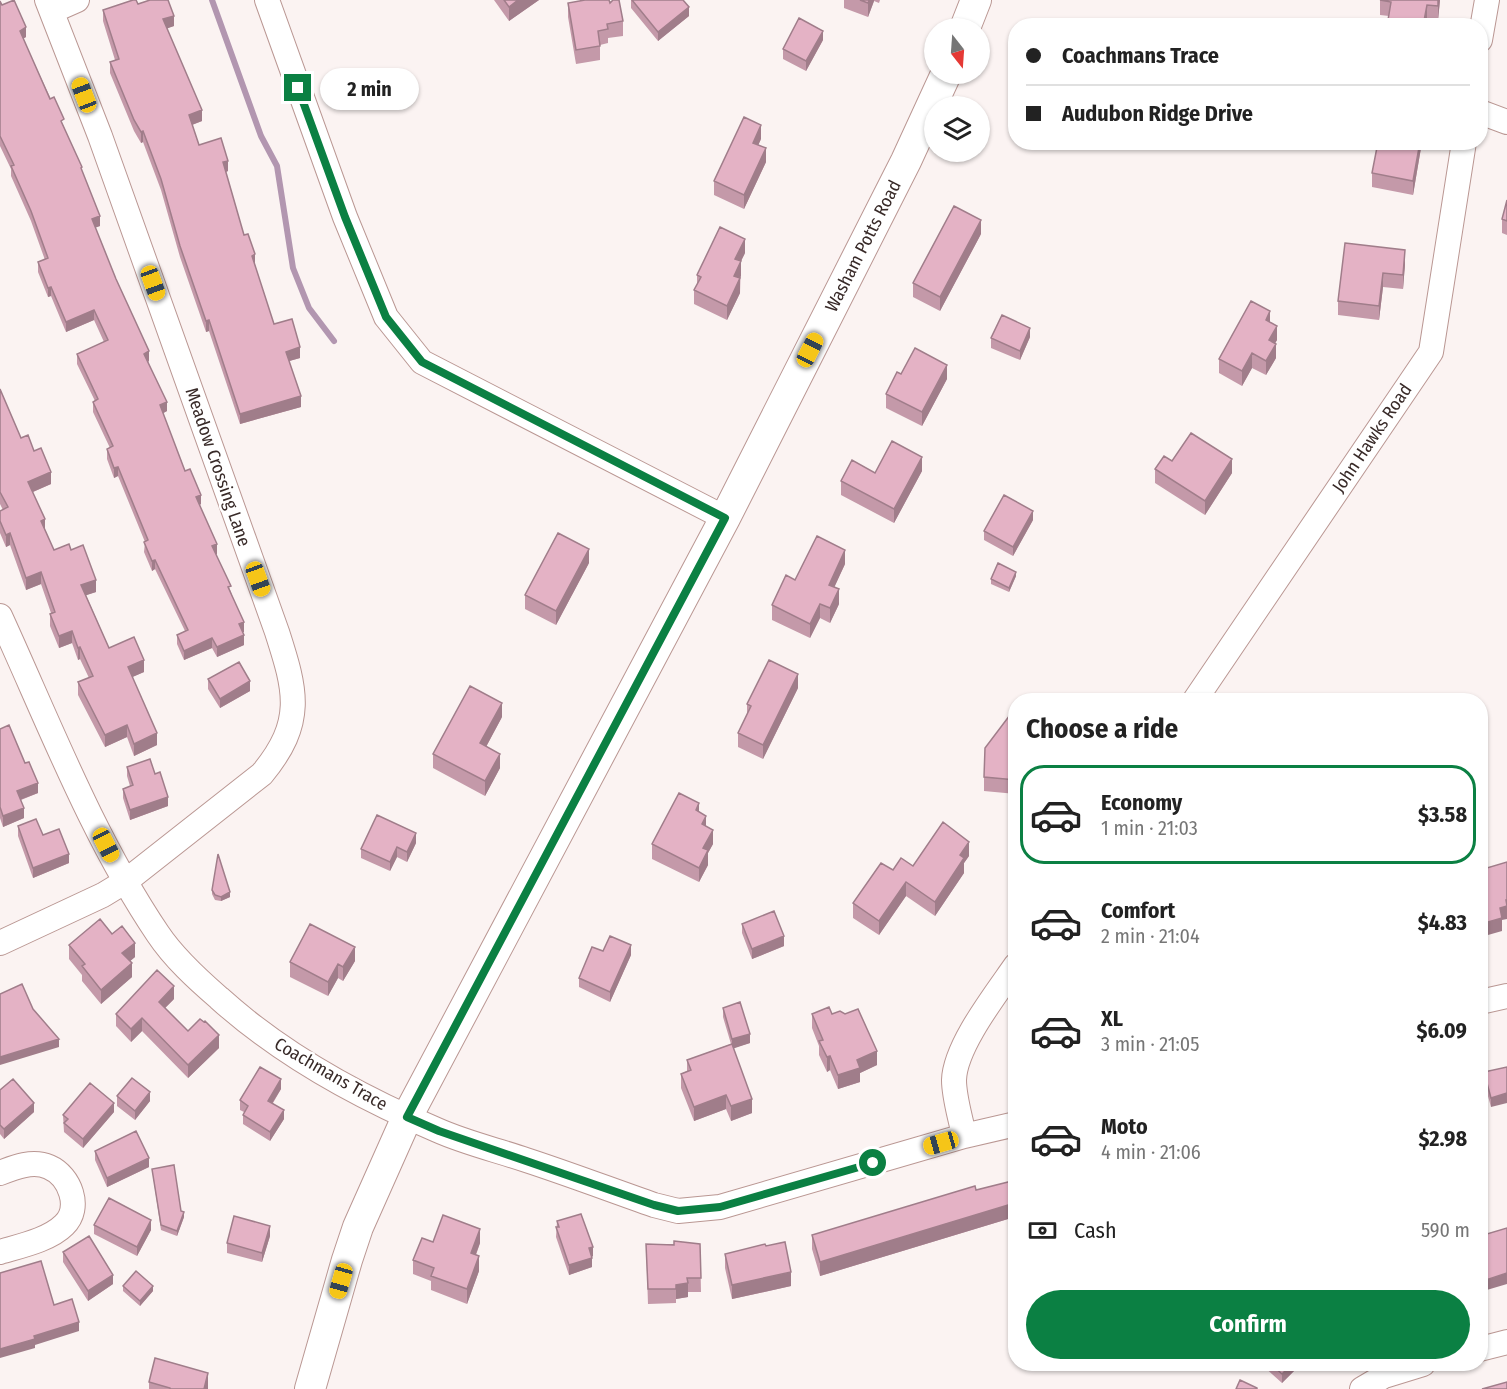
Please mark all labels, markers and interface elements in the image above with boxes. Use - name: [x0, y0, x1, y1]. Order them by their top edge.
- north arrow: [924, 18, 990, 84]
- map controls: [924, 18, 990, 162]
- text: Coachmans Trace: [1062, 42, 1219, 69]
- callout: 2 min: [319, 67, 418, 109]
- route end: [284, 74, 311, 101]
- car: [69, 75, 99, 115]
- text: 2 min: [347, 77, 392, 101]
- button: layers: [924, 96, 990, 162]
- text: Audubon Ridge Drive: [1062, 100, 1253, 127]
- street label: Washam Potts Road: [820, 176, 906, 316]
- car: [138, 263, 168, 303]
- car: [794, 330, 826, 370]
- street label: John Hawks Road: [1327, 379, 1417, 497]
- street label: Meadow Crossing Lane: [180, 385, 256, 549]
- car: [243, 559, 273, 599]
- text: Choose a ride: [1026, 713, 1178, 745]
- icon: car: [1029, 788, 1083, 842]
- text: Economy: [1101, 789, 1182, 816]
- text: $3.58: [1418, 801, 1467, 828]
- text: 1 min · 21:03: [1101, 816, 1198, 840]
- car: [90, 825, 122, 865]
- icon: car: [1029, 896, 1083, 950]
- text: Comfort: [1101, 897, 1175, 924]
- text: $4.83: [1418, 909, 1467, 936]
- text: 2 min · 21:04: [1101, 924, 1200, 948]
- icon: car: [1029, 1004, 1083, 1058]
- text: XL: [1101, 1005, 1123, 1032]
- text: $6.09: [1417, 1017, 1467, 1044]
- text: 3 min · 21:05: [1101, 1032, 1199, 1056]
- street label: Coachmans Trace: [271, 1033, 391, 1115]
- icon: car: [1029, 1112, 1083, 1166]
- text: Moto: [1101, 1113, 1148, 1140]
- text: $2.98: [1419, 1125, 1467, 1152]
- car: [921, 1129, 961, 1157]
- text: 4 min · 21:06: [1101, 1140, 1201, 1164]
- route start: [859, 1149, 886, 1176]
- icon: cash: [1026, 1214, 1059, 1247]
- text: Cash: [1074, 1217, 1117, 1244]
- text: 590 m: [1421, 1218, 1470, 1242]
- car: [327, 1261, 355, 1301]
- button: Confirm: [1026, 1290, 1470, 1359]

